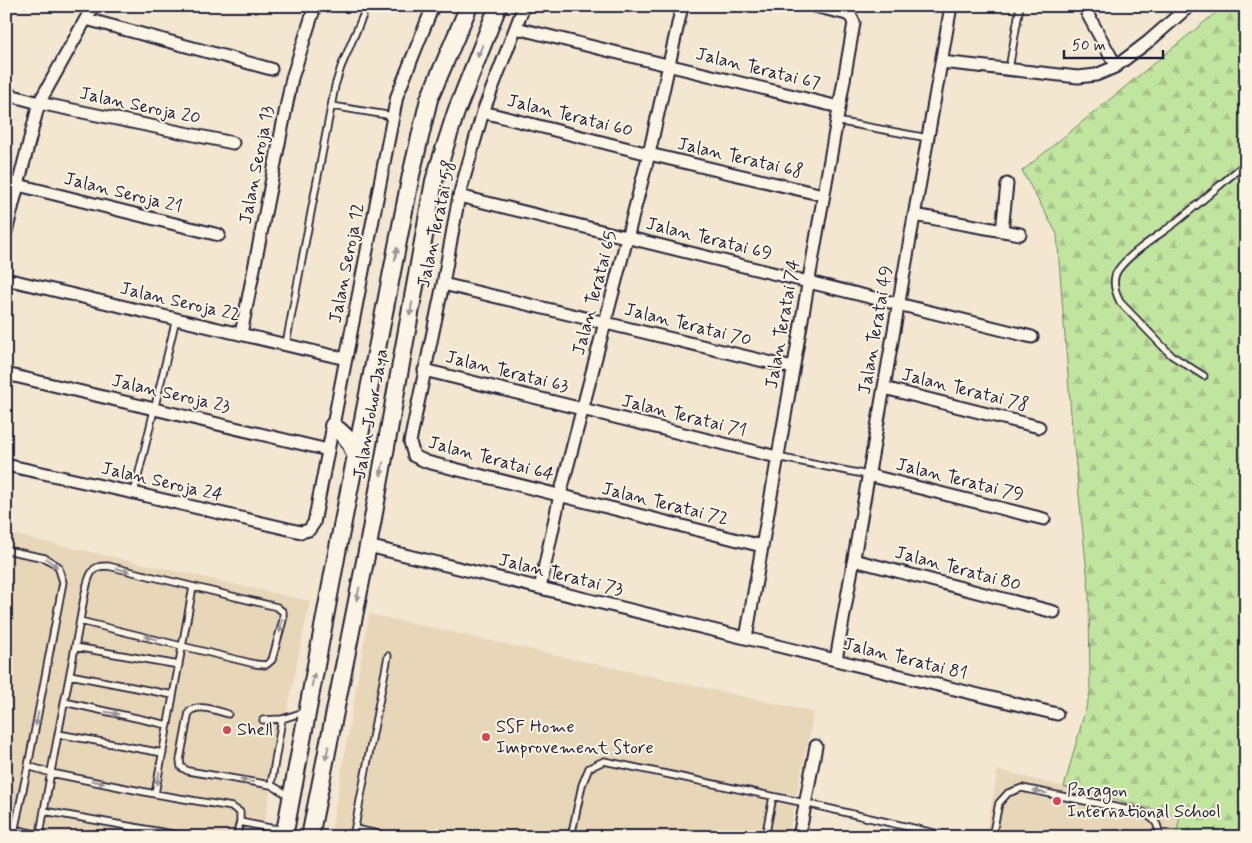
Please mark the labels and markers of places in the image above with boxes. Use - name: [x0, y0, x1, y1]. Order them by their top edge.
- place label: SSF Home Improvement Store: [496, 715, 654, 760]
- place label: Shell: [237, 718, 273, 742]
- marker: Shell: [221, 724, 233, 736]
- marker: SSF Home Improvement Store: [480, 731, 492, 743]
- place label: Paragon International School: [1067, 779, 1221, 824]
- marker: Paragon International School: [1051, 795, 1063, 807]

